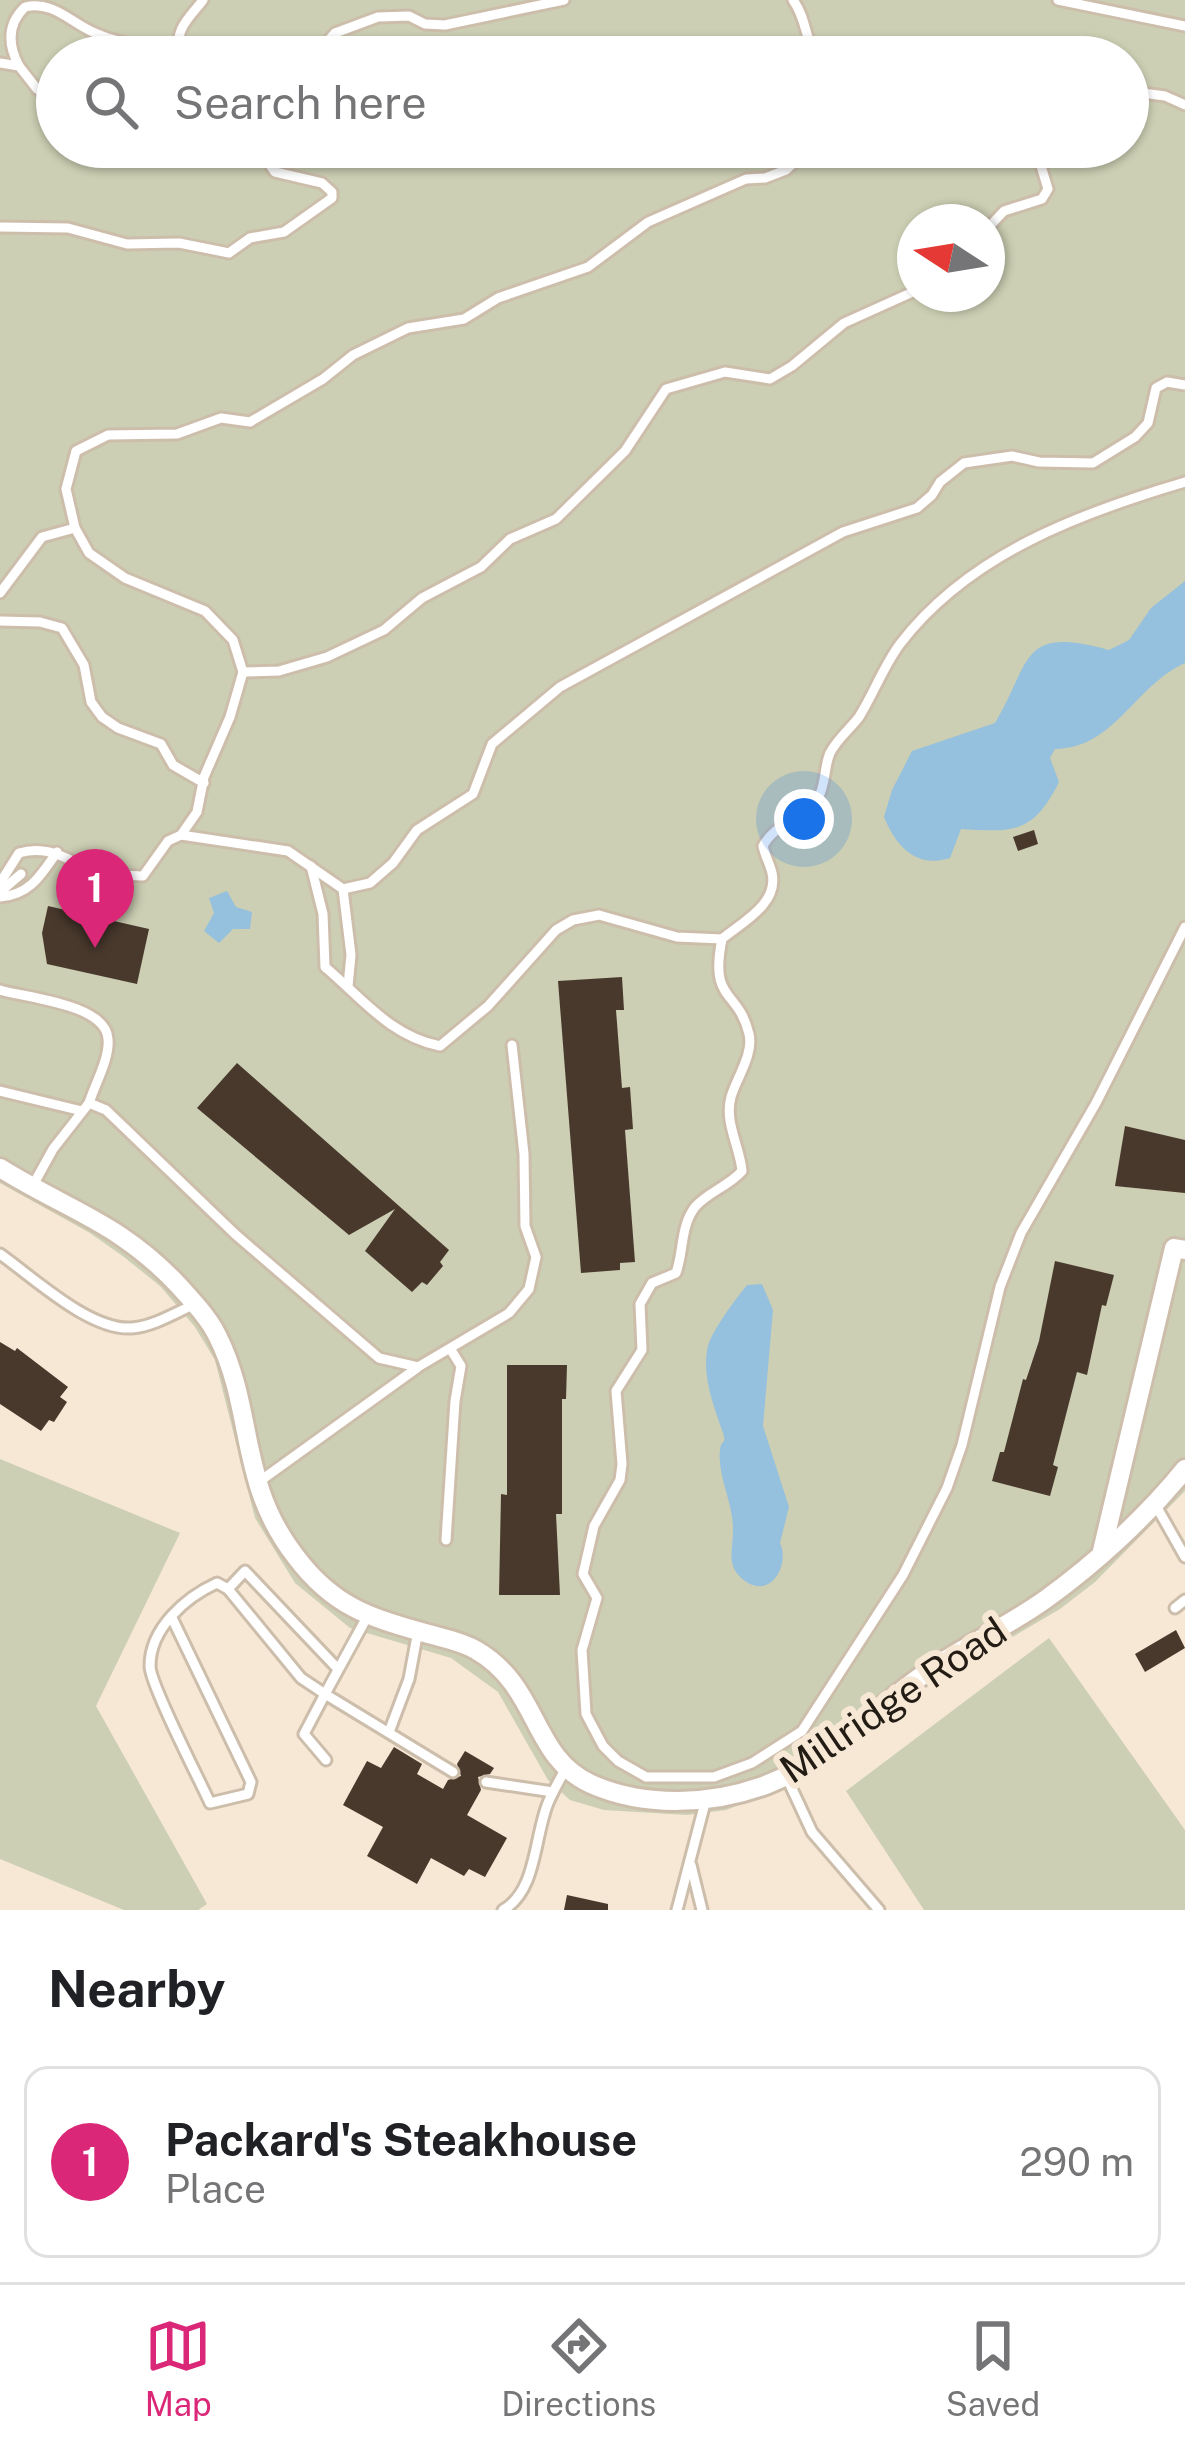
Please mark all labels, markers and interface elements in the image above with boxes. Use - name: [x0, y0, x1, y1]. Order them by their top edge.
- search box: [36, 36, 1149, 168]
- icon: search: [78, 69, 144, 135]
- text: Search here: [174, 76, 427, 129]
- north arrow: [897, 204, 1005, 312]
- your location: [774, 789, 834, 849]
- pin: 1: [56, 849, 134, 948]
- street label: Millridge Road: [771, 1607, 1015, 1793]
- text: Nearby: [48, 1959, 225, 2018]
- text: Packard's Steakhouse: [165, 2113, 637, 2166]
- text: 1: [82, 2139, 98, 2185]
- text: 290 m: [1020, 2139, 1134, 2185]
- text: Place: [165, 2166, 266, 2212]
- tab: Map: [145, 2313, 212, 2423]
- tab: Directions: [501, 2313, 656, 2423]
- tab: Saved: [946, 2313, 1040, 2423]

